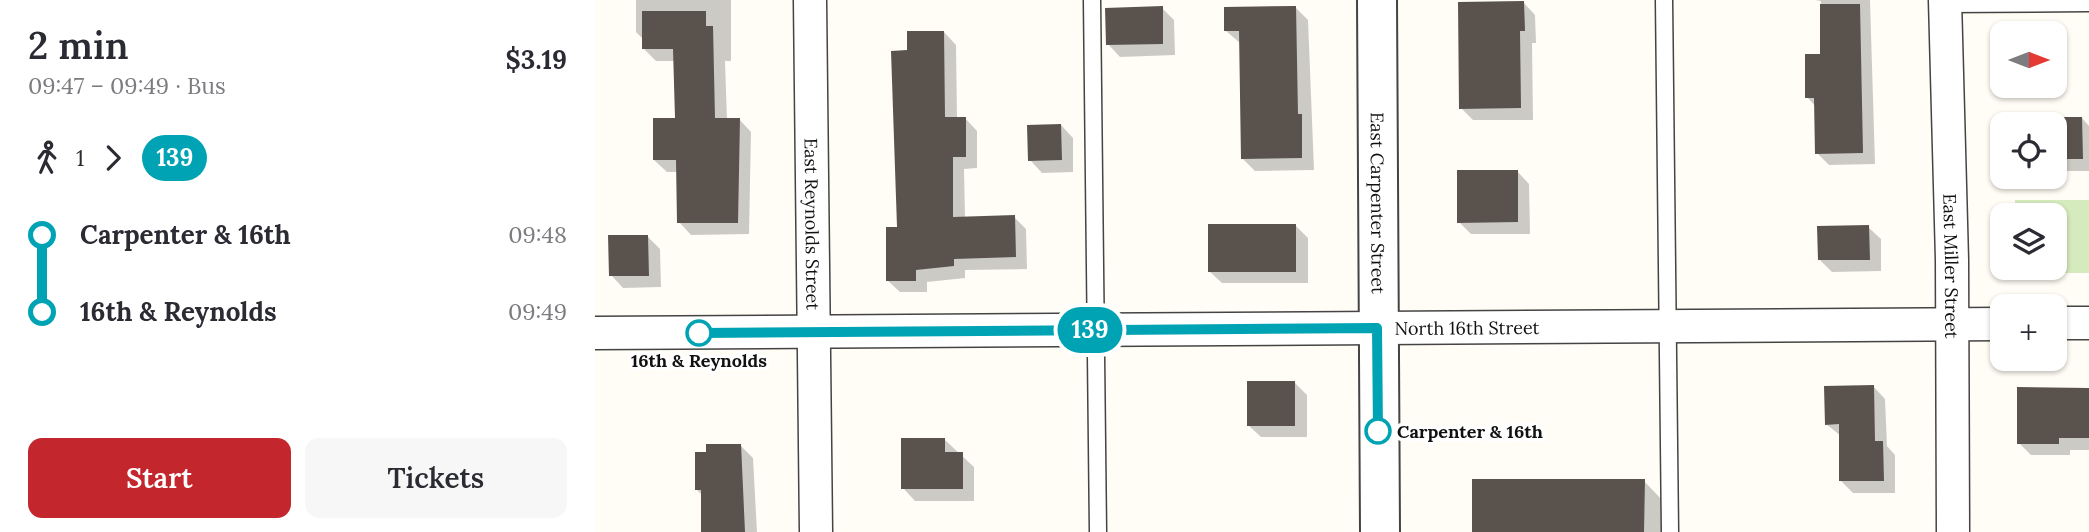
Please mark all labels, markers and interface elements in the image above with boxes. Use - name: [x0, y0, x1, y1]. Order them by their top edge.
- text: 2 min: [28, 21, 129, 69]
- north arrow: [1990, 21, 2067, 98]
- map controls: [1990, 21, 2067, 371]
- text: $3.19: [506, 43, 567, 76]
- text: 09:47 – 09:49 · Bus: [28, 71, 226, 100]
- street label: East Carpenter Street: [1366, 112, 1390, 294]
- button: locate: [1990, 112, 2067, 189]
- street label: East Reynolds Street: [800, 138, 825, 310]
- icon: walk: [28, 139, 66, 177]
- icon: forward: [94, 139, 132, 177]
- text: 139: [156, 142, 193, 173]
- text: 1: [76, 143, 84, 172]
- street label: East Miller Street: [1939, 193, 1964, 339]
- button: layers: [1990, 203, 2067, 280]
- text: Carpenter & 16th: [80, 218, 291, 251]
- text: 09:48: [508, 220, 567, 249]
- button: +: [1990, 294, 2067, 371]
- text: 16th & Reynolds: [80, 295, 277, 328]
- text: 09:49: [508, 297, 567, 326]
- line badge: 139: [1050, 307, 1130, 353]
- text: 139: [1071, 314, 1109, 345]
- street label: North 16th Street: [1394, 315, 1540, 339]
- marker: 16th & Reynolds: [686, 320, 712, 346]
- place label: 16th & Reynolds: [631, 349, 767, 372]
- marker: Carpenter & 16th: [1365, 418, 1391, 444]
- place label: Carpenter & 16th: [1397, 420, 1543, 443]
- button: Start: [28, 438, 291, 518]
- button: Tickets: [305, 438, 567, 518]

